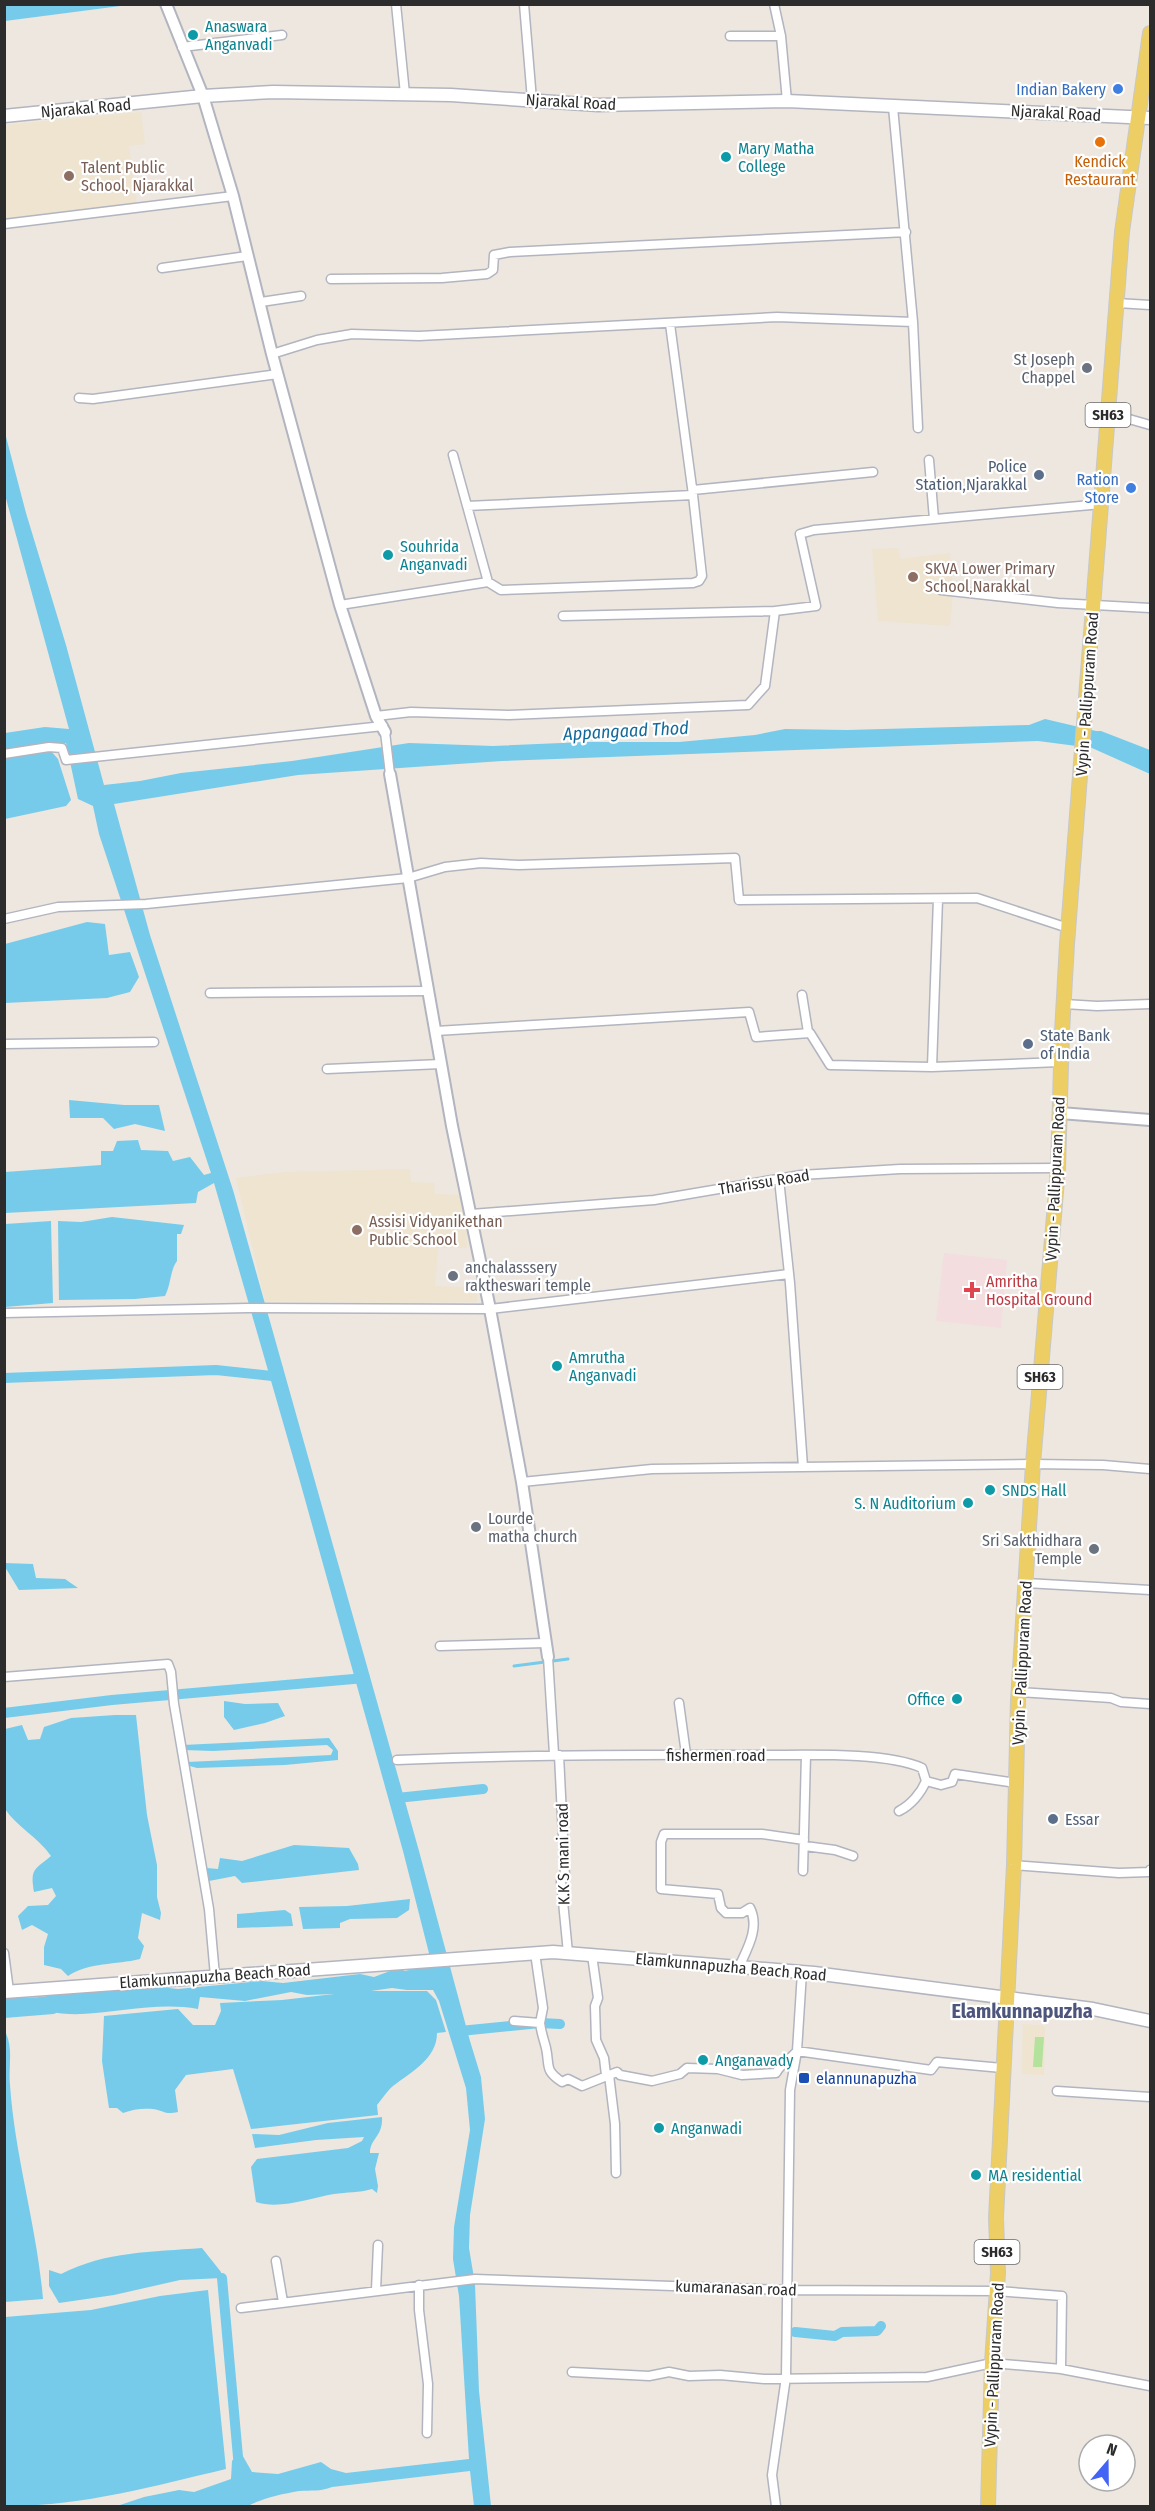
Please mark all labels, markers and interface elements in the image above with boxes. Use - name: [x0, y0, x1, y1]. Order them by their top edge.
- place label: Anaswara Anganvadi: [205, 17, 273, 54]
- marker: Anaswara Anganvadi: [186, 28, 200, 42]
- place label: Indian Bakery: [1016, 80, 1107, 99]
- marker: Indian Bakery: [1111, 82, 1125, 96]
- street label: Njarakal Road: [525, 90, 617, 114]
- street label: Njarakal Road: [40, 95, 132, 121]
- street label: Njarakal Road: [1010, 101, 1102, 125]
- marker: Kendick Restaurant: [1093, 135, 1107, 149]
- place label: Mary Matha College: [738, 139, 815, 176]
- marker: Mary Matha College: [719, 150, 733, 164]
- place label: Kendick Restaurant: [1064, 152, 1136, 189]
- place label: Talent Public School, Njarakkal: [81, 158, 194, 195]
- marker: Talent Public School, Njarakkal: [62, 169, 76, 183]
- place label: St Joseph Chappel: [1014, 350, 1075, 387]
- marker: St Joseph Chappel: [1080, 361, 1094, 375]
- road number: SH63: [1086, 403, 1130, 427]
- place label: Police Station,Njarakkal: [916, 457, 1027, 494]
- marker: Police Station,Njarakkal: [1032, 468, 1046, 482]
- place label: Ration Store: [1076, 470, 1119, 507]
- marker: Ration Store: [1124, 481, 1138, 495]
- place label: Souhrida Anganvadi: [400, 537, 468, 574]
- marker: Souhrida Anganvadi: [381, 548, 395, 562]
- place label: SKVA Lower Primary School,Narakkal: [925, 559, 1056, 596]
- marker: SKVA Lower Primary School,Narakkal: [906, 570, 920, 584]
- street label: Vypin - Pallippuram Road: [1072, 611, 1102, 777]
- water label: Appangaad Thod: [562, 717, 690, 745]
- place label: State Bank of India: [1040, 1026, 1111, 1063]
- marker: State Bank of India: [1021, 1037, 1035, 1051]
- street label: Vypin - Pallippuram Road: [1041, 1096, 1069, 1262]
- street label: Tharissu Road: [717, 1165, 811, 1199]
- place label: Assisi Vidyanikethan Public School: [369, 1212, 503, 1249]
- marker: Assisi Vidyanikethan Public School: [350, 1223, 364, 1237]
- place label: anchalasssery raktheswari temple: [465, 1258, 591, 1295]
- marker: anchalasssery raktheswari temple: [446, 1269, 460, 1283]
- place label: Amritha Hospital Ground: [986, 1272, 1092, 1309]
- marker: Amritha Hospital Ground: [963, 1281, 981, 1299]
- place label: Amrutha Anganvadi: [569, 1348, 637, 1385]
- marker: Amrutha Anganvadi: [550, 1359, 564, 1373]
- road number: SH63: [1018, 1365, 1062, 1389]
- place label: SNDS Hall: [1002, 1481, 1066, 1500]
- marker: SNDS Hall: [983, 1483, 997, 1497]
- place label: S. N Auditorium: [854, 1494, 956, 1513]
- marker: S. N Auditorium: [961, 1496, 975, 1510]
- place label: Lourde matha church: [488, 1509, 577, 1546]
- marker: Lourde matha church: [469, 1520, 483, 1534]
- place label: Sri Sakthidhara Temple: [982, 1531, 1082, 1568]
- marker: Sri Sakthidhara Temple: [1087, 1542, 1101, 1556]
- street label: Vypin - Pallippuram Road: [1008, 1580, 1036, 1746]
- place label: Office: [907, 1690, 945, 1709]
- marker: Office: [950, 1692, 964, 1706]
- street label: fishermen road: [666, 1746, 766, 1765]
- street label: K.K S mani road: [553, 1803, 573, 1905]
- place label: Essar: [1065, 1810, 1100, 1829]
- marker: Essar: [1046, 1812, 1060, 1826]
- street label: Elamkunnapuzha Beach Road: [635, 1949, 827, 1985]
- street label: Elamkunnapuzha Beach Road: [119, 1960, 311, 1992]
- district label: Elamkunnapuzha: [951, 1999, 1093, 2023]
- place label: Anganavady: [715, 2051, 794, 2070]
- marker: Anganavady: [696, 2053, 710, 2067]
- place label: elannunapuzha: [816, 2069, 917, 2088]
- marker: elannunapuzha: [797, 2071, 811, 2085]
- place label: Anganwadi: [671, 2119, 742, 2138]
- marker: Anganwadi: [652, 2121, 666, 2135]
- place label: MA residential: [988, 2166, 1082, 2185]
- marker: MA residential: [969, 2168, 983, 2182]
- road number: SH63: [974, 2240, 1020, 2264]
- street label: kumaranasan road: [675, 2276, 797, 2300]
- street label: Vypin - Pallippuram Road: [980, 2282, 1008, 2448]
- north arrow: [1077, 2433, 1137, 2493]
- text: N: [1104, 2439, 1120, 2460]

